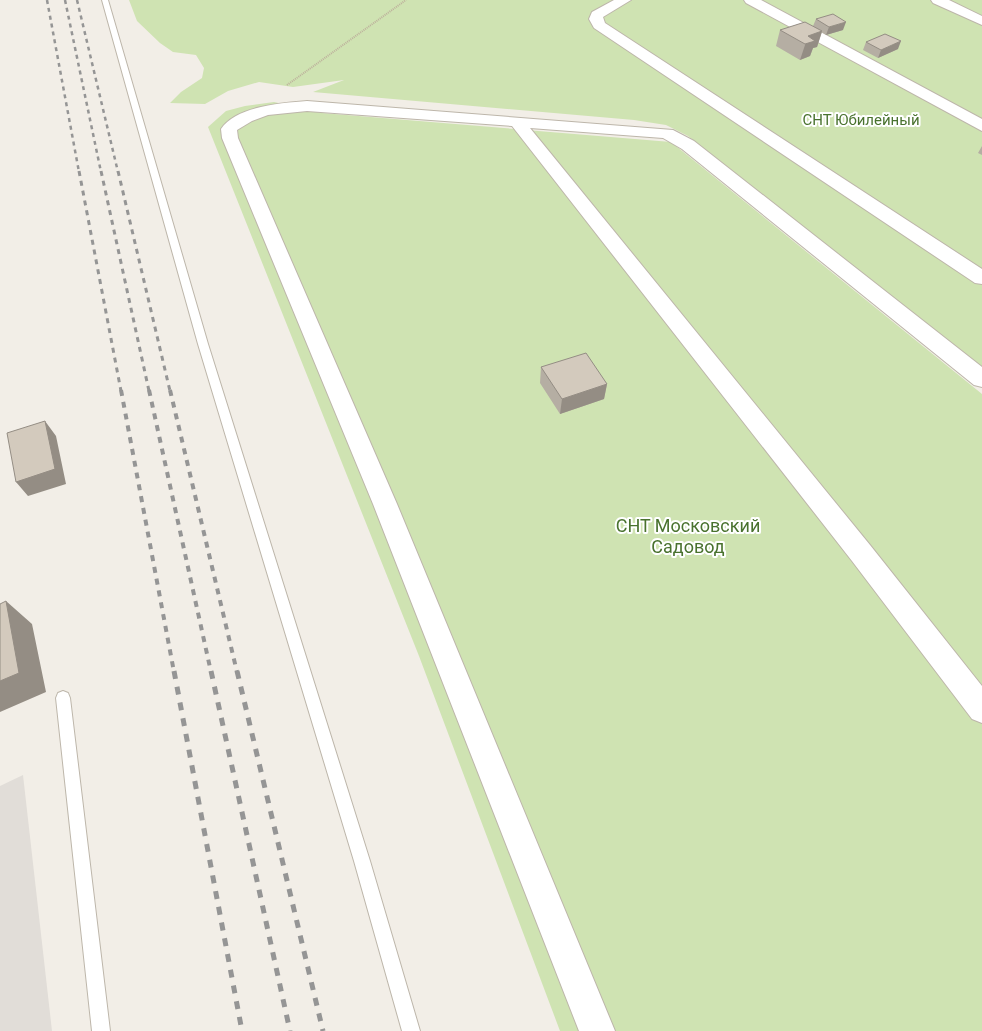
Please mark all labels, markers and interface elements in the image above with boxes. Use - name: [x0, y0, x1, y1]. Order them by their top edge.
- park label: СНТ Юбилейный: [802, 111, 920, 129]
- park label: СНТ Московский Садовод: [616, 515, 760, 557]

